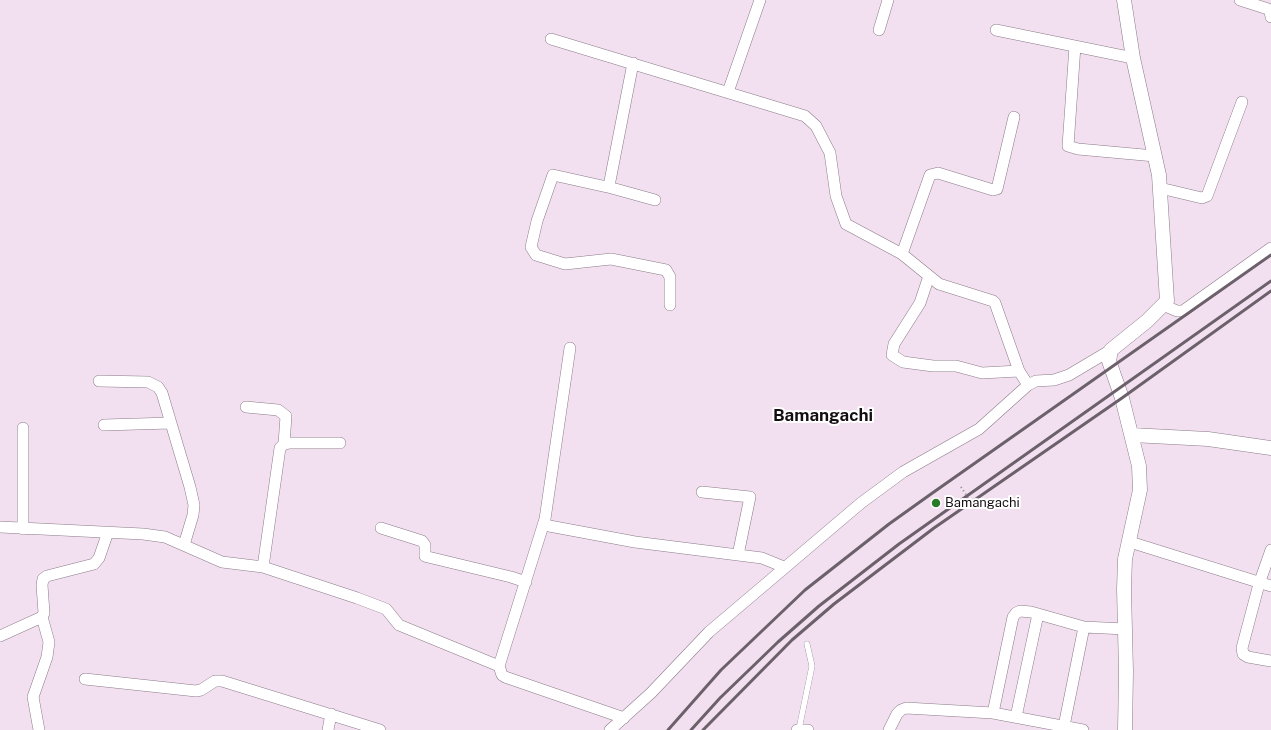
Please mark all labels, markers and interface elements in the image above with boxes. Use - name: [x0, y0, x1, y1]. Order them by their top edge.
- district label: Bamangachi: [773, 406, 873, 426]
- place label: Bamangachi: [945, 495, 1020, 511]
- marker: Bamangachi: [930, 497, 942, 509]

